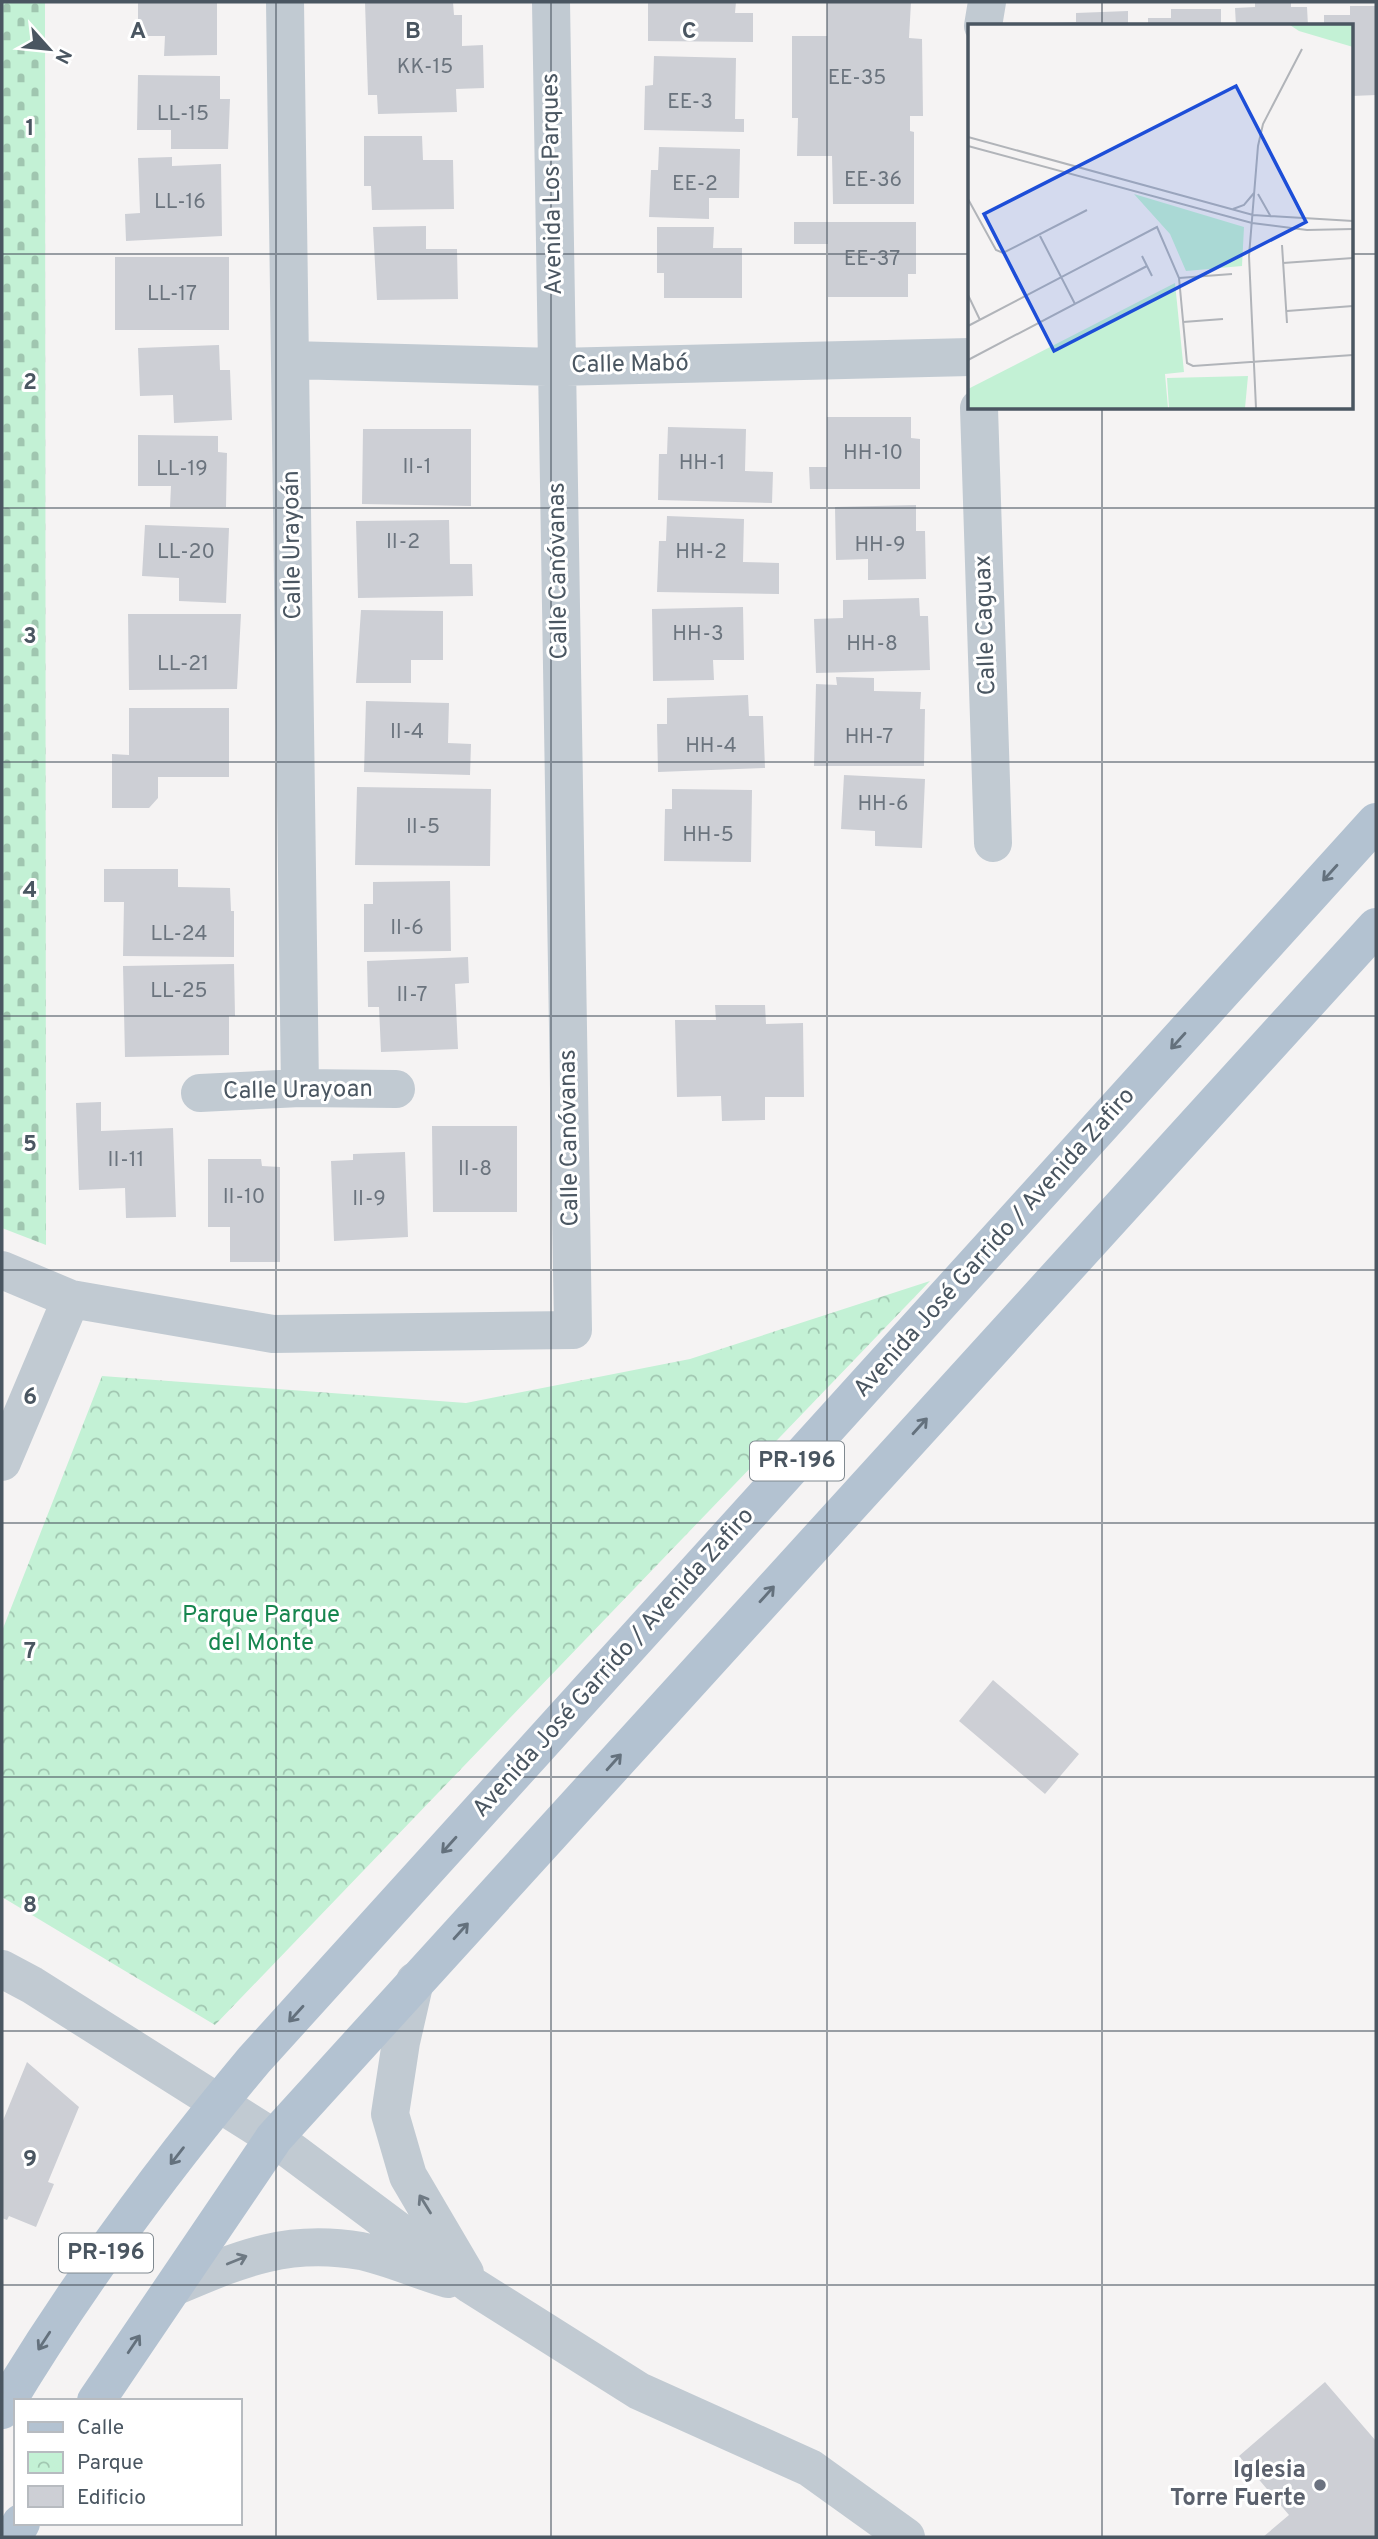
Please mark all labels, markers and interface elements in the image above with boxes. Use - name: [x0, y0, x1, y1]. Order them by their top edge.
- north arrow: [14, 14, 84, 84]
- text: A: [130, 18, 146, 47]
- text: B: [405, 18, 421, 47]
- text: C: [682, 18, 696, 47]
- inset map: [968, 24, 1354, 410]
- text: N: [49, 44, 76, 67]
- house number: KK-15: [397, 54, 453, 81]
- house number: EE-35: [828, 65, 886, 92]
- street label: Avenida Los Parques: [536, 73, 570, 295]
- house number: EE-3: [667, 89, 713, 116]
- house number: LL-15: [157, 101, 209, 128]
- text: 1: [25, 115, 35, 144]
- house number: EE-36: [844, 167, 902, 194]
- house number: EE-2: [672, 171, 718, 198]
- house number: LL-16: [154, 189, 206, 216]
- house number: EE-37: [844, 246, 900, 273]
- house number: LL-17: [147, 281, 197, 308]
- street label: Calle Mabó: [571, 349, 689, 381]
- text: 2: [23, 369, 37, 398]
- house number: HH-10: [843, 440, 903, 467]
- house number: HH-1: [679, 450, 725, 477]
- house number: II-1: [403, 454, 431, 481]
- house number: LL-19: [156, 456, 208, 483]
- street label: Calle Urayoán: [277, 470, 309, 620]
- street label: Calle Canóvanas: [542, 482, 576, 660]
- house number: II-2: [386, 529, 420, 556]
- house number: HH-9: [854, 532, 906, 559]
- house number: LL-20: [157, 539, 215, 566]
- house number: HH-2: [675, 539, 727, 566]
- street label: Calle Caguax: [969, 554, 1003, 696]
- house number: HH-3: [672, 621, 724, 648]
- text: 3: [23, 623, 37, 652]
- house number: HH-8: [846, 631, 898, 658]
- house number: LL-21: [157, 651, 209, 678]
- house number: II-4: [390, 719, 424, 746]
- house number: HH-7: [845, 724, 893, 751]
- house number: HH-4: [685, 733, 737, 760]
- house number: HH-6: [857, 791, 909, 818]
- house number: II-5: [406, 814, 440, 841]
- house number: HH-5: [682, 822, 734, 849]
- one-way arrow: [1322, 864, 1339, 881]
- text: 4: [23, 877, 37, 906]
- house number: II-6: [390, 915, 424, 942]
- house number: LL-24: [150, 921, 208, 948]
- house number: LL-25: [150, 978, 208, 1005]
- house number: II-7: [396, 982, 428, 1009]
- one-way arrow: [1169, 1032, 1186, 1049]
- street label: Calle Canóvanas: [553, 1049, 587, 1227]
- street label: Calle Urayoan: [223, 1075, 373, 1107]
- street label: Avenida José Garrido / Avenida Zafiro: [848, 1082, 1142, 1404]
- text: 5: [23, 1131, 37, 1160]
- house number: II-11: [108, 1147, 144, 1174]
- house number: II-8: [458, 1156, 492, 1183]
- house number: II-10: [223, 1184, 265, 1211]
- house number: II-9: [352, 1186, 386, 1213]
- text: 6: [23, 1384, 37, 1413]
- one-way arrow: [912, 1418, 929, 1435]
- road number: PR-196: [750, 1442, 844, 1480]
- street label: Avenida José Garrido / Avenida Zafiro: [467, 1502, 761, 1824]
- one-way arrow: [759, 1586, 776, 1603]
- park label: Parque Parque del Monte: [182, 1601, 340, 1659]
- text: 7: [24, 1638, 36, 1667]
- one-way arrow: [606, 1753, 622, 1771]
- one-way arrow: [441, 1836, 457, 1854]
- text: 8: [23, 1892, 37, 1921]
- one-way arrow: [453, 1922, 469, 1940]
- one-way arrow: [288, 2005, 304, 2023]
- text: 9: [23, 2146, 37, 2175]
- one-way arrow: [169, 2146, 184, 2165]
- one-way arrow: [417, 2195, 432, 2214]
- road number: PR-196: [59, 2234, 153, 2272]
- one-way arrow: [226, 2253, 247, 2266]
- one-way arrow: [37, 2330, 51, 2350]
- one-way arrow: [127, 2335, 141, 2355]
- legend: [14, 2399, 242, 2525]
- text: Calle: [77, 2415, 124, 2442]
- text: Parque: [77, 2450, 144, 2477]
- place label: Iglesia Torre Fuerte: [1170, 2456, 1306, 2514]
- marker: Iglesia Torre Fuerte: [1312, 2477, 1328, 2493]
- text: Edificio: [77, 2485, 146, 2512]

